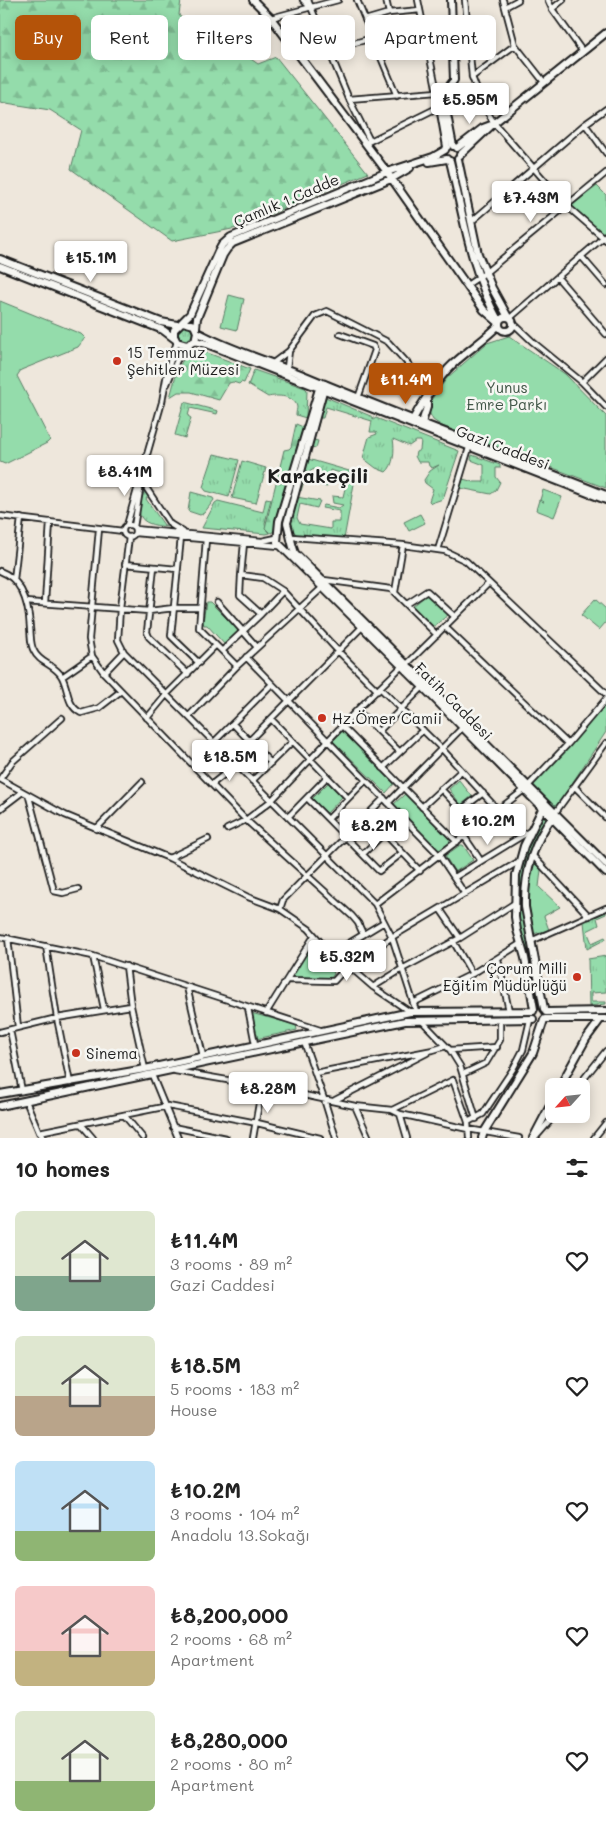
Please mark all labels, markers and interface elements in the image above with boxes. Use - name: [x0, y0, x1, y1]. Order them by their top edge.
- chip: Buy: [15, 15, 81, 60]
- chip: Rent: [91, 15, 168, 60]
- chip: Filters: [178, 15, 271, 60]
- chip: New: [281, 15, 355, 60]
- chip: Apartment: [365, 15, 496, 60]
- pin: ₺5.95M: [429, 82, 511, 125]
- text: ₺5.95M: [442, 88, 498, 109]
- street label: Çamlık 1.Cadde: [230, 169, 342, 231]
- pin: ₺7.43M: [490, 180, 572, 223]
- text: ₺7.43M: [503, 186, 559, 207]
- pin: ₺15.1M: [50, 240, 132, 283]
- text: ₺15.1M: [65, 246, 117, 267]
- place label: 15 Temmuz Şehitler Müzesi: [127, 342, 239, 379]
- marker: 15 Temmuz Şehitler Müzesi: [111, 355, 123, 367]
- pin: ₺11.4M: [365, 362, 447, 405]
- text: ₺11.4M: [380, 368, 432, 389]
- park label: Yunus Emre Parkı: [467, 377, 547, 414]
- street label: Gazi Caddesi: [453, 420, 553, 474]
- pin: ₺8.41M: [84, 454, 166, 497]
- text: ₺8.41M: [97, 460, 153, 481]
- district label: Karakeçili: [267, 462, 369, 488]
- street label: Fatih Caddesi: [411, 658, 497, 744]
- place label: Hz.Ömer Camii: [332, 708, 442, 728]
- marker: Hz.Ömer Camii: [316, 712, 328, 724]
- pin: ₺18.5M: [189, 740, 271, 782]
- text: ₺18.5M: [203, 745, 257, 766]
- pin: ₺10.2M: [447, 804, 529, 846]
- pin: ₺8.2M: [339, 808, 409, 851]
- text: ₺10.2M: [461, 809, 515, 830]
- text: ₺8.2M: [351, 814, 397, 835]
- pin: ₺5.32M: [306, 940, 388, 982]
- text: ₺5.32M: [319, 945, 375, 966]
- place label: Çorum Milli Eğitim Müdürlüğü: [443, 958, 567, 995]
- marker: Çorum Milli Eğitim Müdürlüğü: [571, 971, 583, 983]
- place label: Sinema: [86, 1043, 138, 1063]
- marker: Sinema: [70, 1047, 82, 1059]
- pin: ₺8.28M: [227, 1072, 309, 1114]
- text: ₺8.28M: [240, 1077, 296, 1098]
- north arrow: [545, 1078, 590, 1122]
- map controls: [545, 1078, 590, 1123]
- icon: filters: [563, 1154, 591, 1182]
- text: 10 homes: [15, 1155, 110, 1182]
- text: ₺11.4M: [170, 1226, 239, 1253]
- icon: home: [55, 1231, 115, 1291]
- icon: heart: [563, 1247, 591, 1275]
- text: 3 rooms · 89 m²: [170, 1253, 292, 1274]
- text: Gazi Caddesi: [170, 1274, 275, 1295]
- text: ₺18.5M: [170, 1351, 241, 1378]
- icon: home: [55, 1356, 115, 1416]
- icon: heart: [563, 1372, 591, 1400]
- text: 5 rooms · 183 m²: [170, 1378, 299, 1399]
- text: House: [170, 1399, 217, 1420]
- text: ₺10.2M: [170, 1476, 241, 1503]
- icon: home: [55, 1481, 115, 1541]
- icon: heart: [563, 1497, 591, 1525]
- text: 3 rooms · 104 m²: [170, 1503, 300, 1524]
- text: Anadolu 13.Sokağı: [170, 1524, 310, 1545]
- text: ₺8,200,000: [170, 1601, 288, 1628]
- icon: home: [55, 1606, 115, 1666]
- icon: heart: [563, 1622, 591, 1650]
- text: 2 rooms · 68 m²: [170, 1628, 292, 1649]
- text: Apartment: [170, 1649, 255, 1670]
- text: ₺8,280,000: [170, 1726, 288, 1753]
- icon: home: [55, 1731, 115, 1791]
- icon: heart: [563, 1747, 591, 1775]
- text: 2 rooms · 80 m²: [170, 1753, 292, 1774]
- text: Apartment: [170, 1774, 255, 1795]

